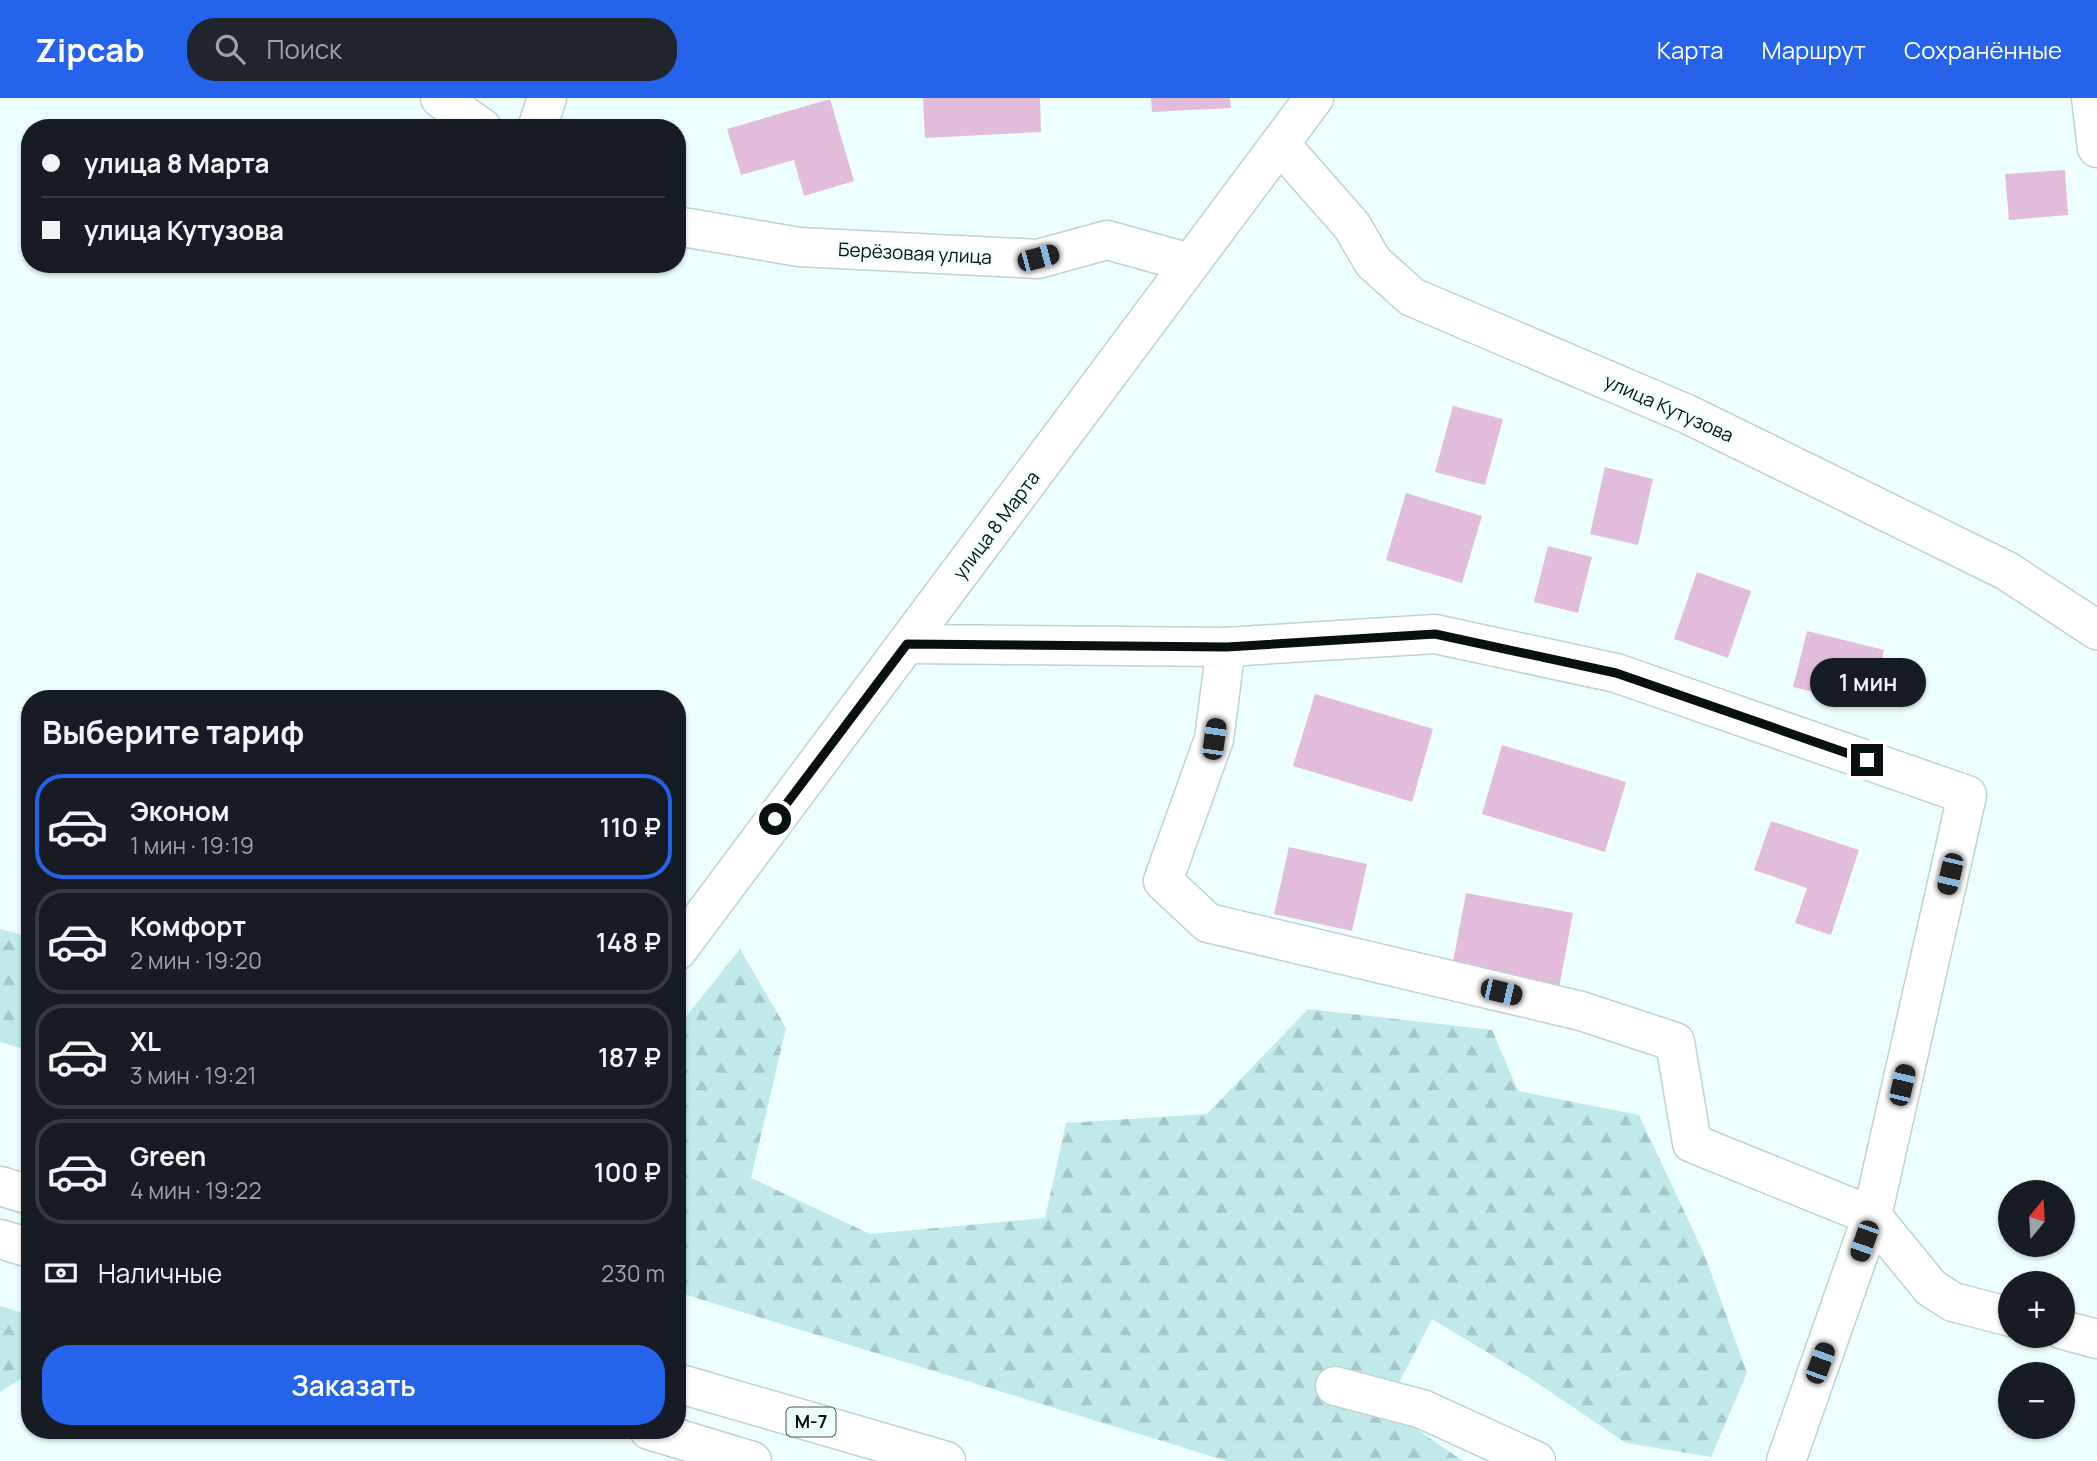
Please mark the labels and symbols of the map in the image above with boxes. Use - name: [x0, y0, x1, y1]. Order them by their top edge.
- street label: Берёзовая улица: [837, 236, 993, 270]
- car: [1015, 242, 1062, 274]
- street label: улица Кутузова: [1600, 368, 1738, 448]
- street label: улица 8 Марта: [947, 465, 1045, 585]
- callout: 1 мин: [1809, 658, 1925, 708]
- car: [1201, 717, 1228, 761]
- route end: [1851, 744, 1883, 776]
- route start: [759, 803, 791, 835]
- car: [1936, 851, 1965, 897]
- car: [1479, 977, 1524, 1007]
- car: [1888, 1062, 1917, 1108]
- north arrow: [1998, 1180, 2076, 1256]
- car: [1848, 1218, 1881, 1264]
- car: [1803, 1340, 1838, 1386]
- road number: М-7: [786, 1408, 836, 1436]

